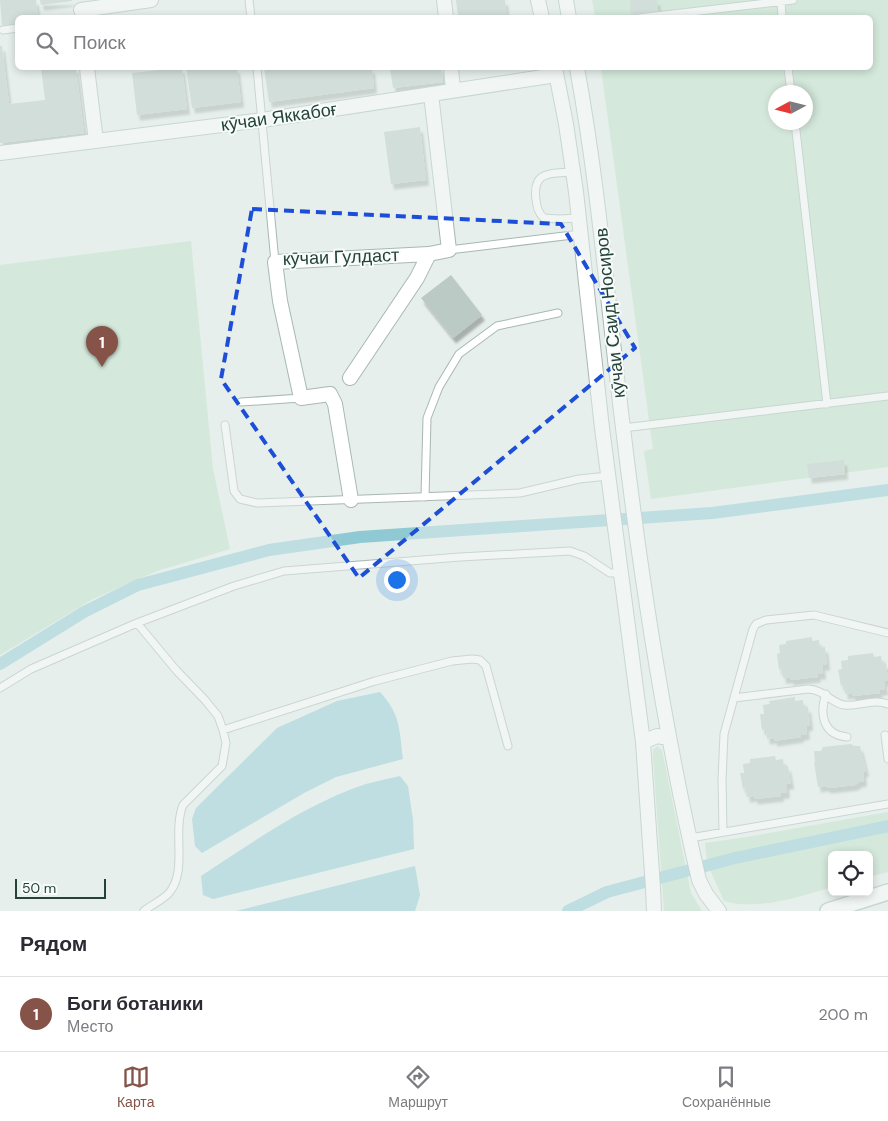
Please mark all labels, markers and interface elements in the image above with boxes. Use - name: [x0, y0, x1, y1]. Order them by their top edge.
- search box: [15, 15, 873, 70]
- icon: search: [33, 29, 61, 57]
- text: Поиск: [73, 30, 126, 55]
- north arrow: [768, 85, 813, 130]
- street label: кӯчаи Яккабоғ: [219, 97, 339, 137]
- street label: кӯчаи Саид Носиров: [589, 227, 631, 399]
- street label: кӯчаи Гулдаст: [282, 243, 400, 271]
- pin: 1: [86, 326, 118, 367]
- your location: [384, 567, 410, 593]
- map controls: [828, 851, 873, 896]
- button: locate: [828, 851, 873, 896]
- scale bar: [15, 876, 106, 899]
- text: 50 m: [22, 879, 56, 897]
- text: Рядом: [20, 930, 87, 958]
- text: Боги ботаники: [67, 991, 203, 1016]
- text: 1: [33, 1004, 39, 1025]
- text: 200 m: [819, 1004, 868, 1025]
- text: Место: [67, 1016, 113, 1037]
- tab: Карта: [117, 1063, 154, 1111]
- tab: Маршрут: [388, 1063, 448, 1111]
- tab: Сохранённые: [682, 1063, 771, 1111]

